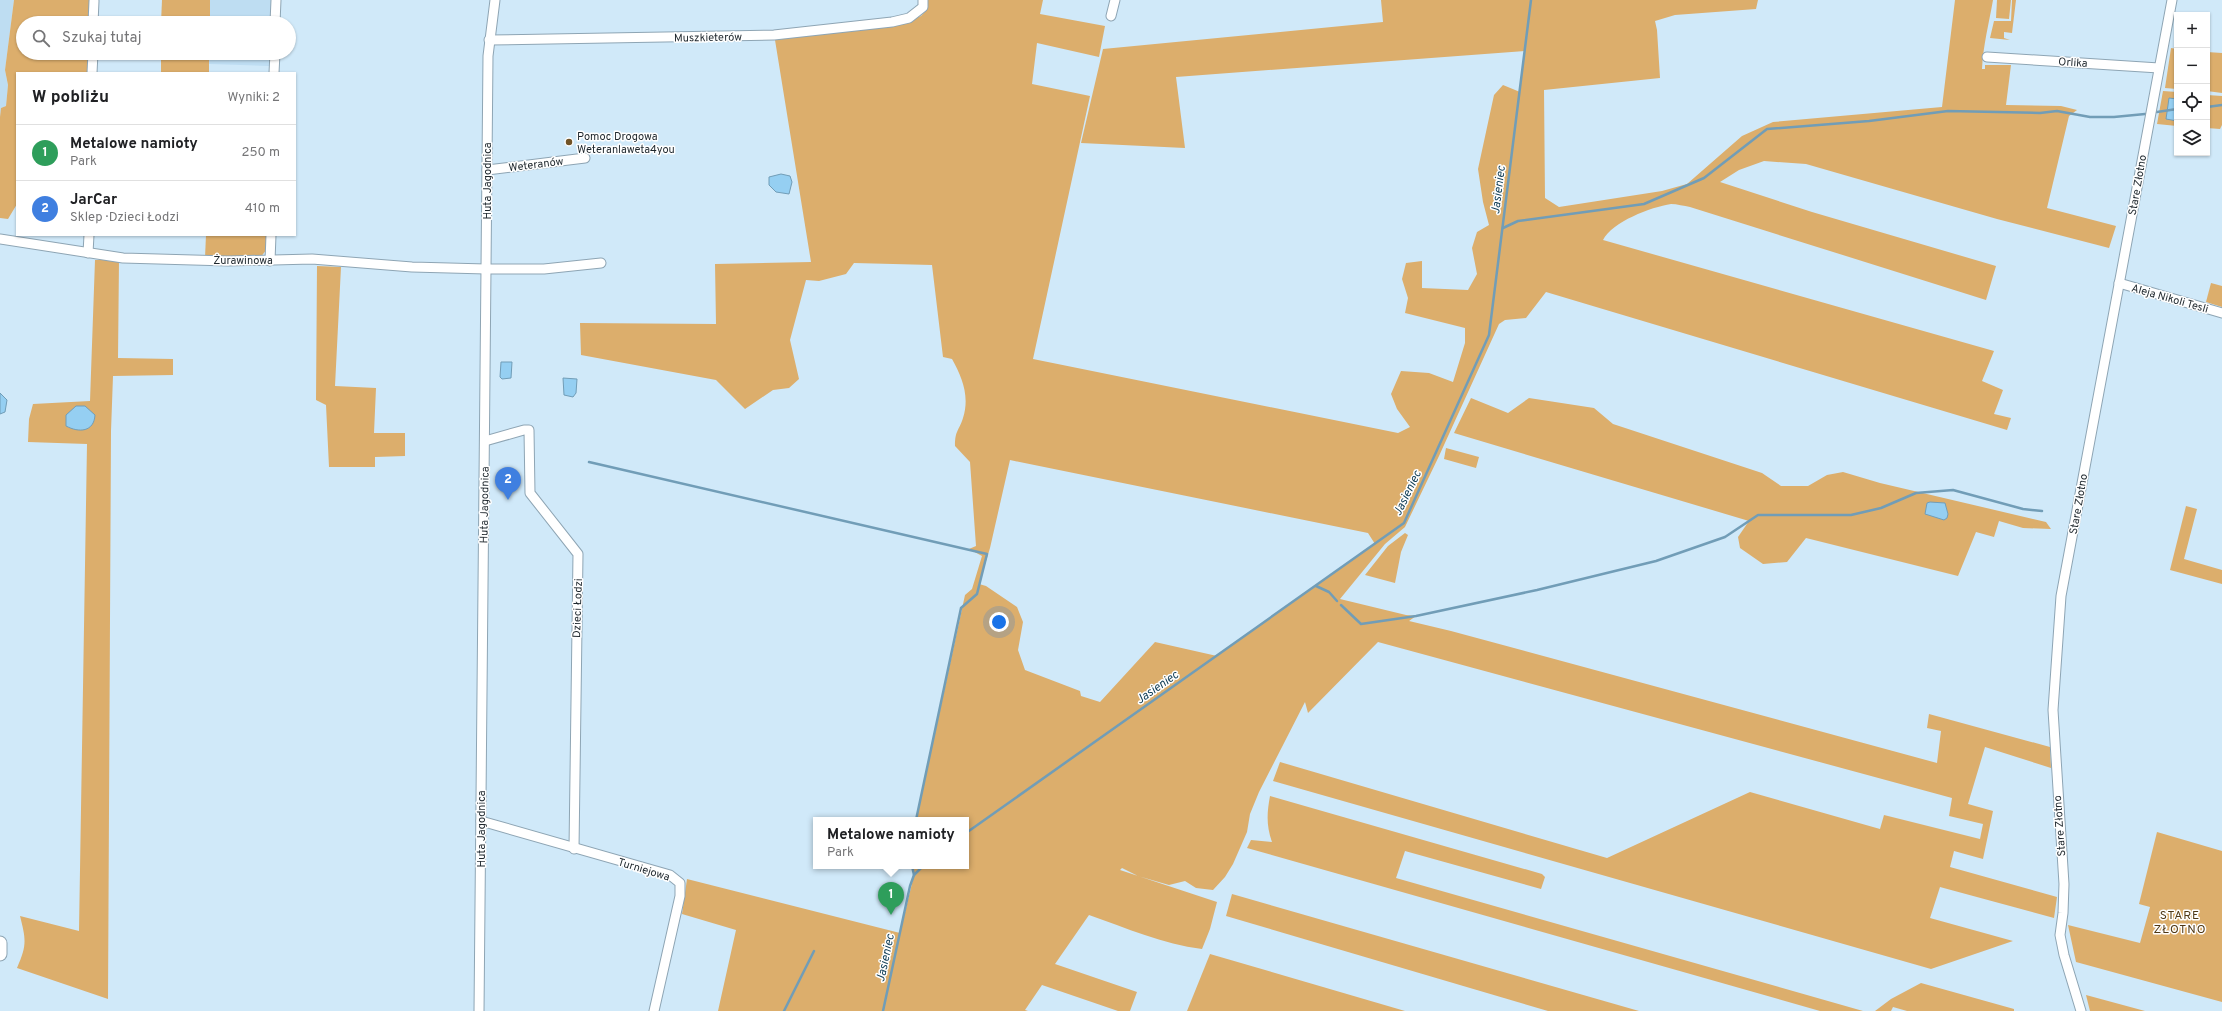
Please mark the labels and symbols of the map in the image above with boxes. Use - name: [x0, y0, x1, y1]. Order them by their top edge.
- street label: Muszkieterów: [674, 30, 742, 46]
- street label: Orlika: [2058, 55, 2088, 71]
- place label: Pomoc Drogowa Weteranlaweta4you: [577, 130, 675, 157]
- marker: Pomoc Drogowa Weteranlaweta4you: [564, 137, 574, 147]
- street label: Huta Jagodnica: [481, 142, 495, 220]
- street label: Stare Złotno: [2126, 154, 2150, 217]
- street label: Weteranów: [508, 155, 565, 175]
- water label: Jasieniec: [1488, 165, 1510, 215]
- street label: Żurawinowa: [213, 253, 273, 268]
- street label: Aleja Nikoli Tesli: [2130, 281, 2210, 317]
- street label: Huta Jagodnica: [477, 466, 493, 544]
- pin: 2: [495, 467, 521, 500]
- water label: Jasieniec: [1390, 468, 1426, 519]
- street label: Stare Złotno: [2067, 473, 2091, 536]
- street label: Dzieci Łodzi: [570, 578, 586, 638]
- your location: [989, 612, 1009, 632]
- water label: Jasieniec: [1133, 667, 1182, 708]
- street label: Huta Jagodnica: [475, 790, 489, 868]
- street label: Stare Złotno: [2051, 795, 2069, 857]
- street label: Turniejowa: [616, 855, 672, 885]
- pin: 1: [878, 882, 904, 915]
- district label: STARE ZŁOTNO: [2154, 908, 2206, 938]
- water label: Jasieniec: [873, 933, 899, 984]

